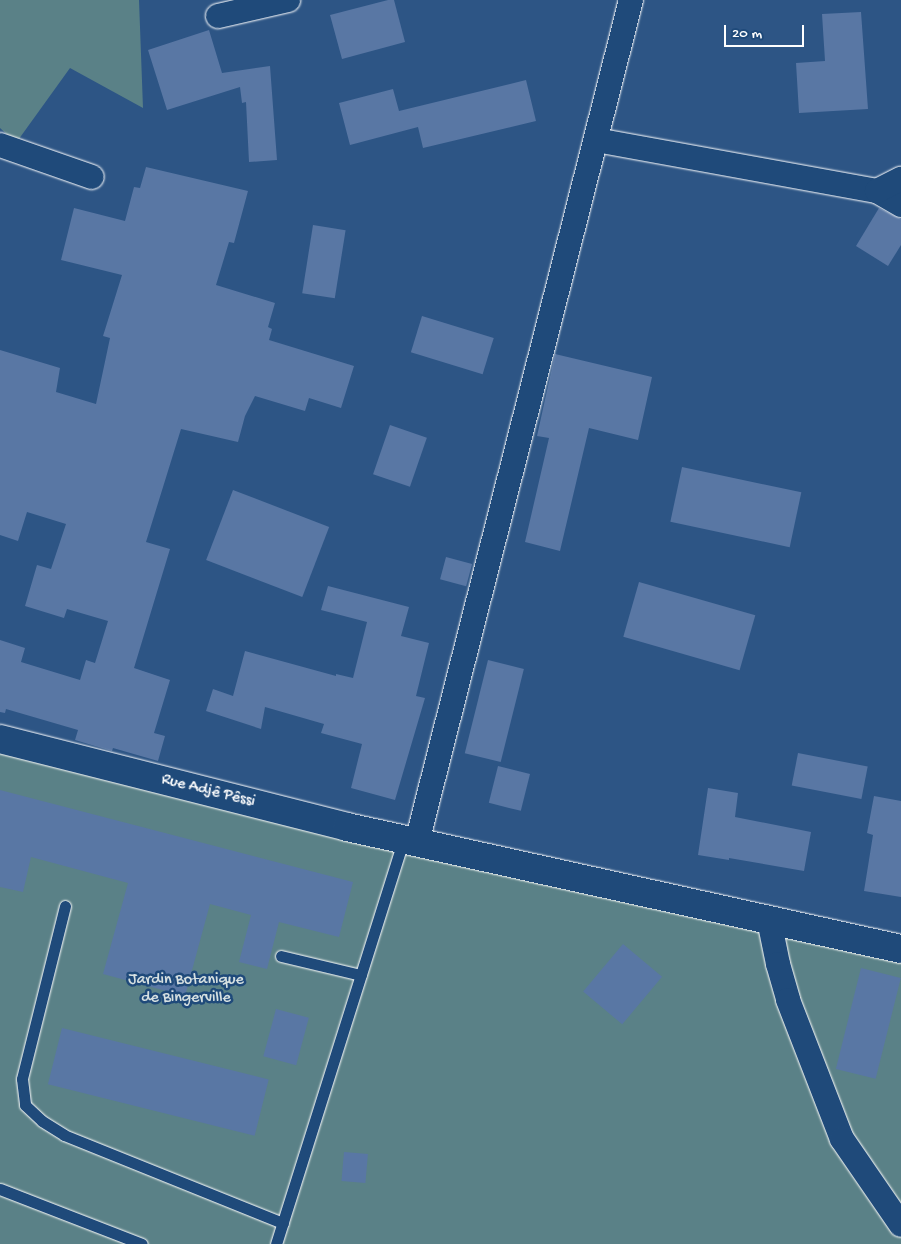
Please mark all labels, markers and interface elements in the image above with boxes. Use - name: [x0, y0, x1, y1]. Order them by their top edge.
- scale bar: [726, 15, 806, 47]
- text: 20 m: [732, 25, 762, 43]
- street label: Rue Adjê Pêssi: [159, 771, 257, 813]
- park label: Jardin Botanique de Bingerville: [128, 971, 244, 1009]

